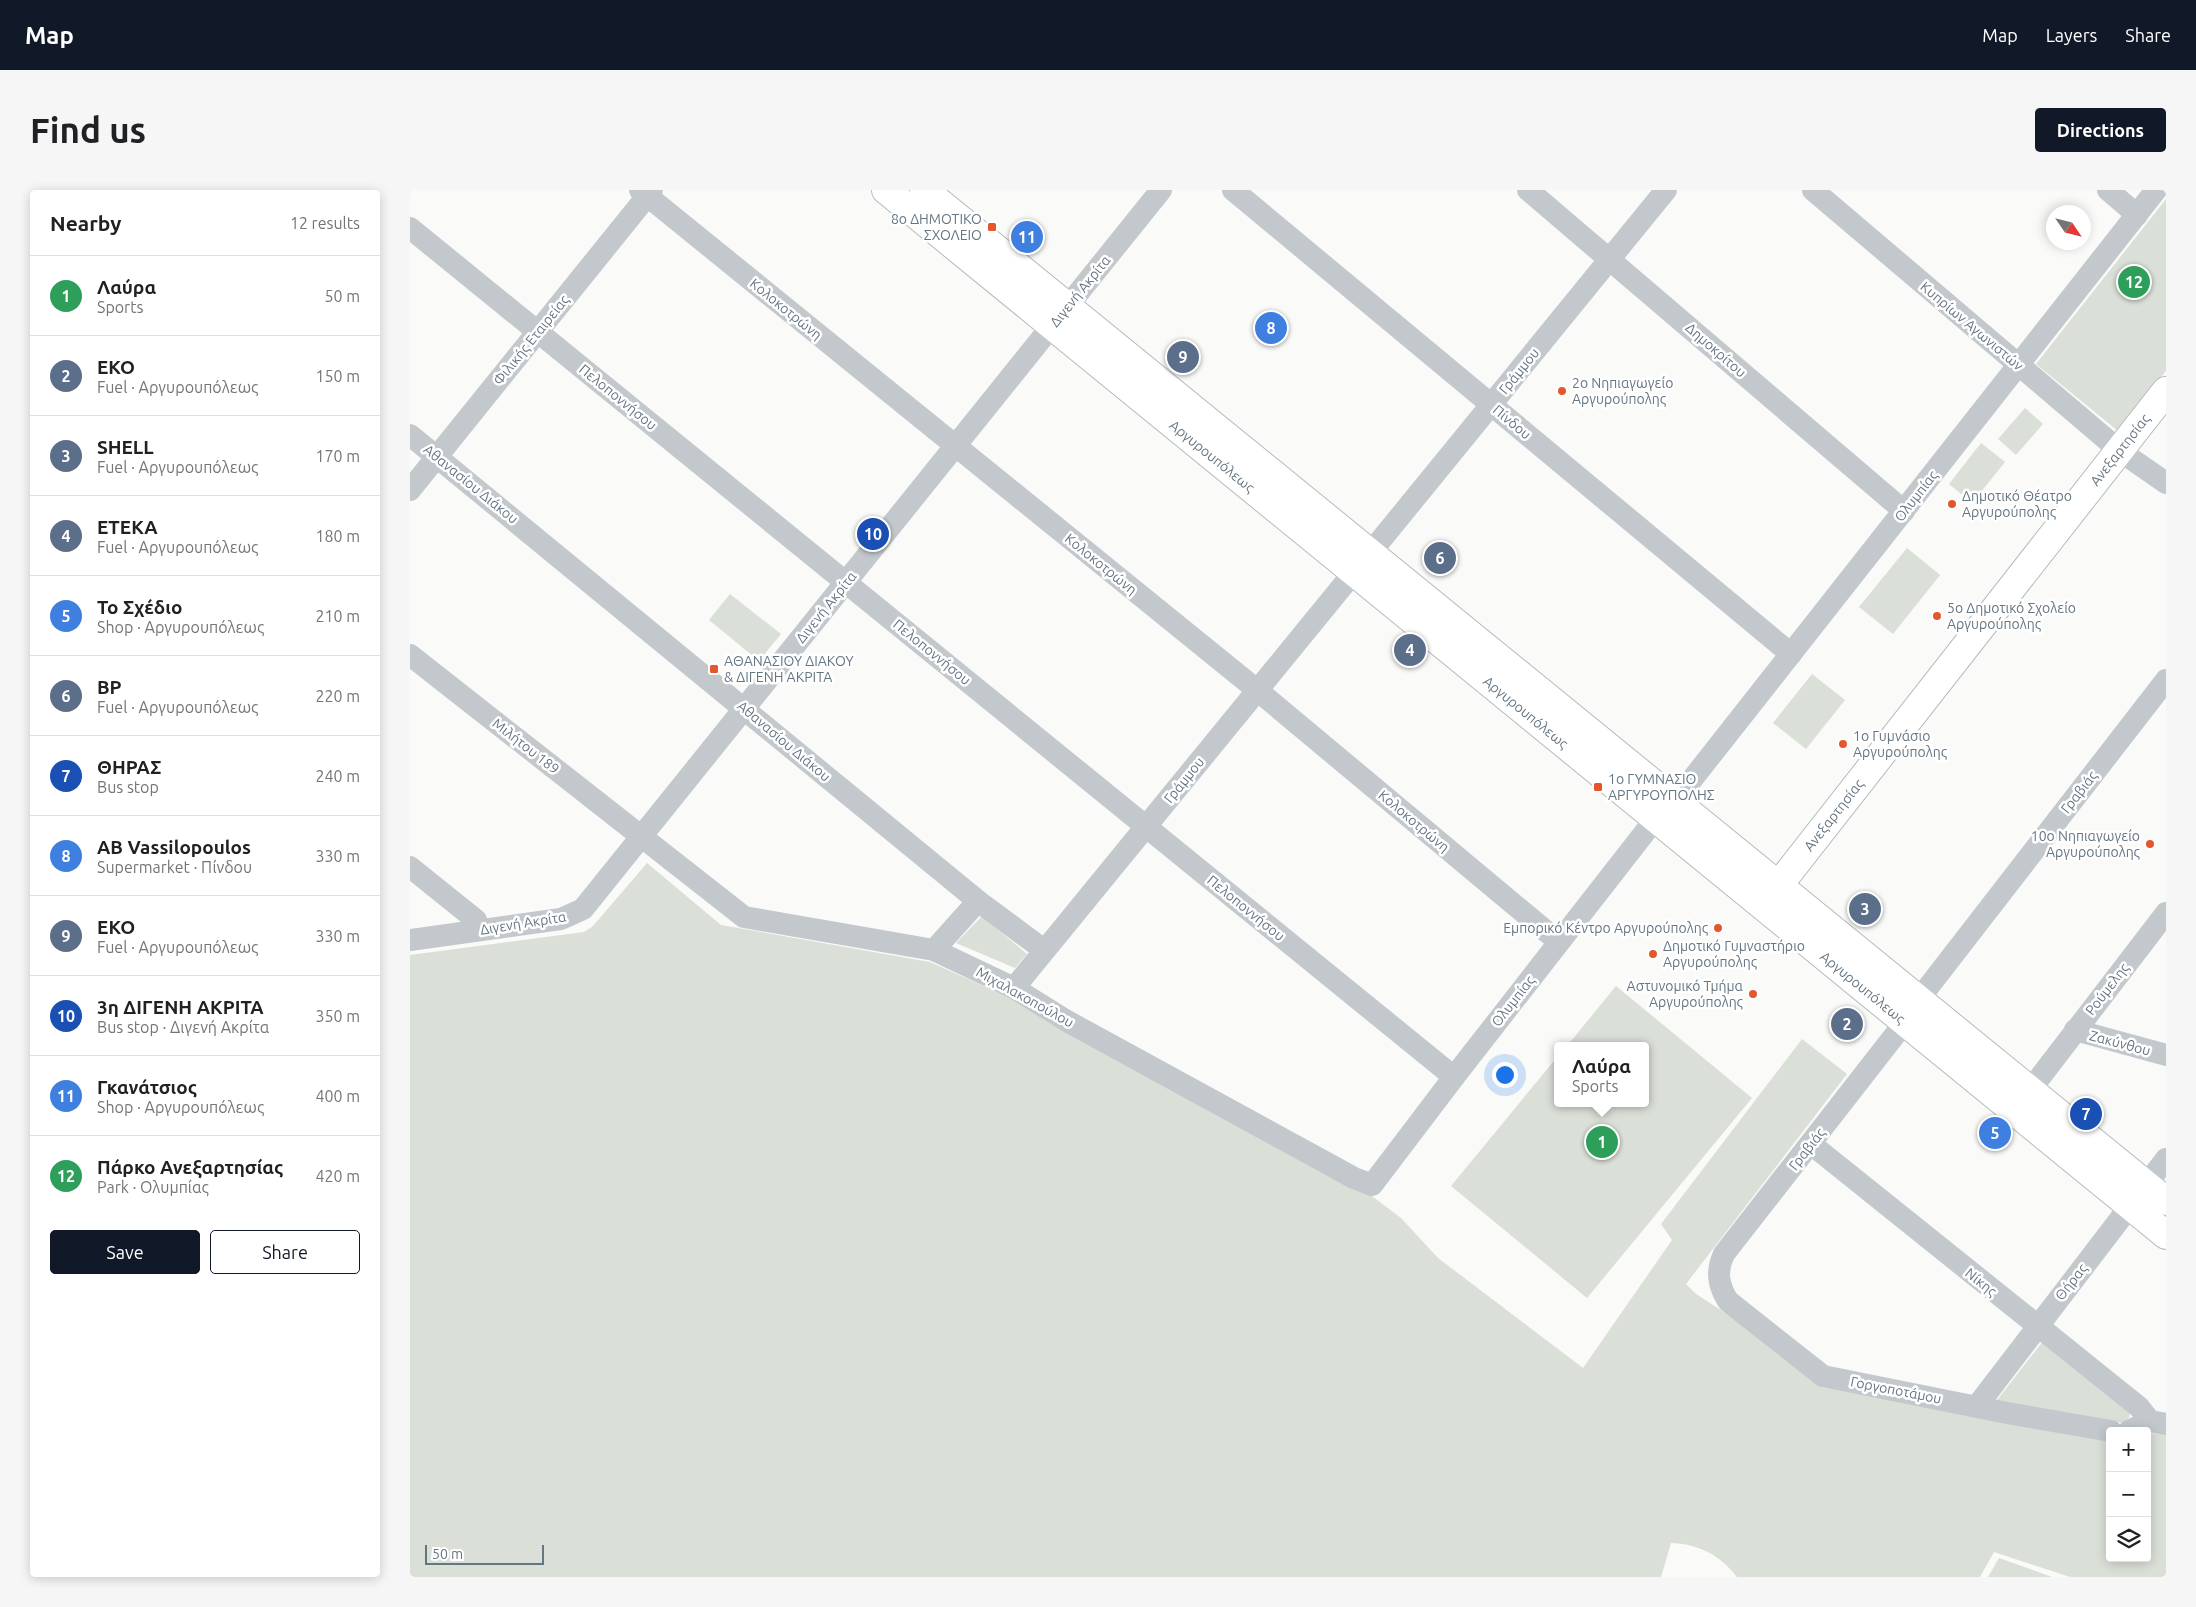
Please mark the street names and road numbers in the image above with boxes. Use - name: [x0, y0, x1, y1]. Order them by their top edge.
- street label: Διγενή Ακρίτα: [1046, 252, 1114, 330]
- street label: Κολοκοτρώνη: [747, 275, 825, 343]
- street label: Κυπρίων Αγωνιστών: [1917, 278, 2027, 374]
- street label: Φιλικής Εταιρείας: [490, 291, 573, 388]
- street label: Δημοκρίτου: [1683, 320, 1749, 380]
- street label: Γράμμου: [1496, 345, 1542, 397]
- street label: Πελοποννήσου: [576, 361, 660, 433]
- street label: Πίνδου: [1490, 402, 1534, 442]
- street label: Ανεξαρτησίας: [2087, 410, 2153, 489]
- street label: Αργυρουπόλεως: [1166, 417, 1258, 496]
- street label: Αθανασίου Διάκου: [421, 441, 521, 527]
- street label: Ολυμπίας: [1891, 467, 1941, 525]
- street label: Κολοκοτρώνη: [1062, 530, 1140, 598]
- street label: Διγενή Ακρίτα: [792, 568, 860, 646]
- street label: Πελοποννήσου: [890, 616, 974, 688]
- street label: Αργυρουπόλεως: [1480, 673, 1572, 752]
- street label: Αθανασίου Διάκου: [734, 697, 834, 785]
- street label: Μιλήτου 189: [489, 715, 563, 777]
- street label: Γράμμου: [1161, 754, 1207, 806]
- street label: Γραβιάς: [2058, 767, 2101, 816]
- street label: Ανεξαρτησίας: [1801, 775, 1867, 854]
- street label: Κολοκοτρώνη: [1375, 787, 1453, 855]
- street label: Πελοποννήσου: [1204, 872, 1288, 944]
- street label: Διγενή Ακρίτα: [479, 908, 568, 938]
- street label: Αργυρουπόλεως: [1817, 948, 1909, 1027]
- street label: Ρούμελης: [2082, 960, 2132, 1018]
- street label: Μιχαλακοπούλου: [973, 964, 1077, 1030]
- street label: Ολυμπίας: [1488, 972, 1538, 1030]
- street label: Ζακύνθου: [2088, 1027, 2152, 1059]
- street label: Γραβιάς: [1786, 1124, 1829, 1173]
- street label: Θήρας: [2052, 1260, 2091, 1303]
- street label: Νίκης: [1962, 1265, 2000, 1300]
- street label: Γοργοποτάμου: [1849, 1373, 1943, 1407]

